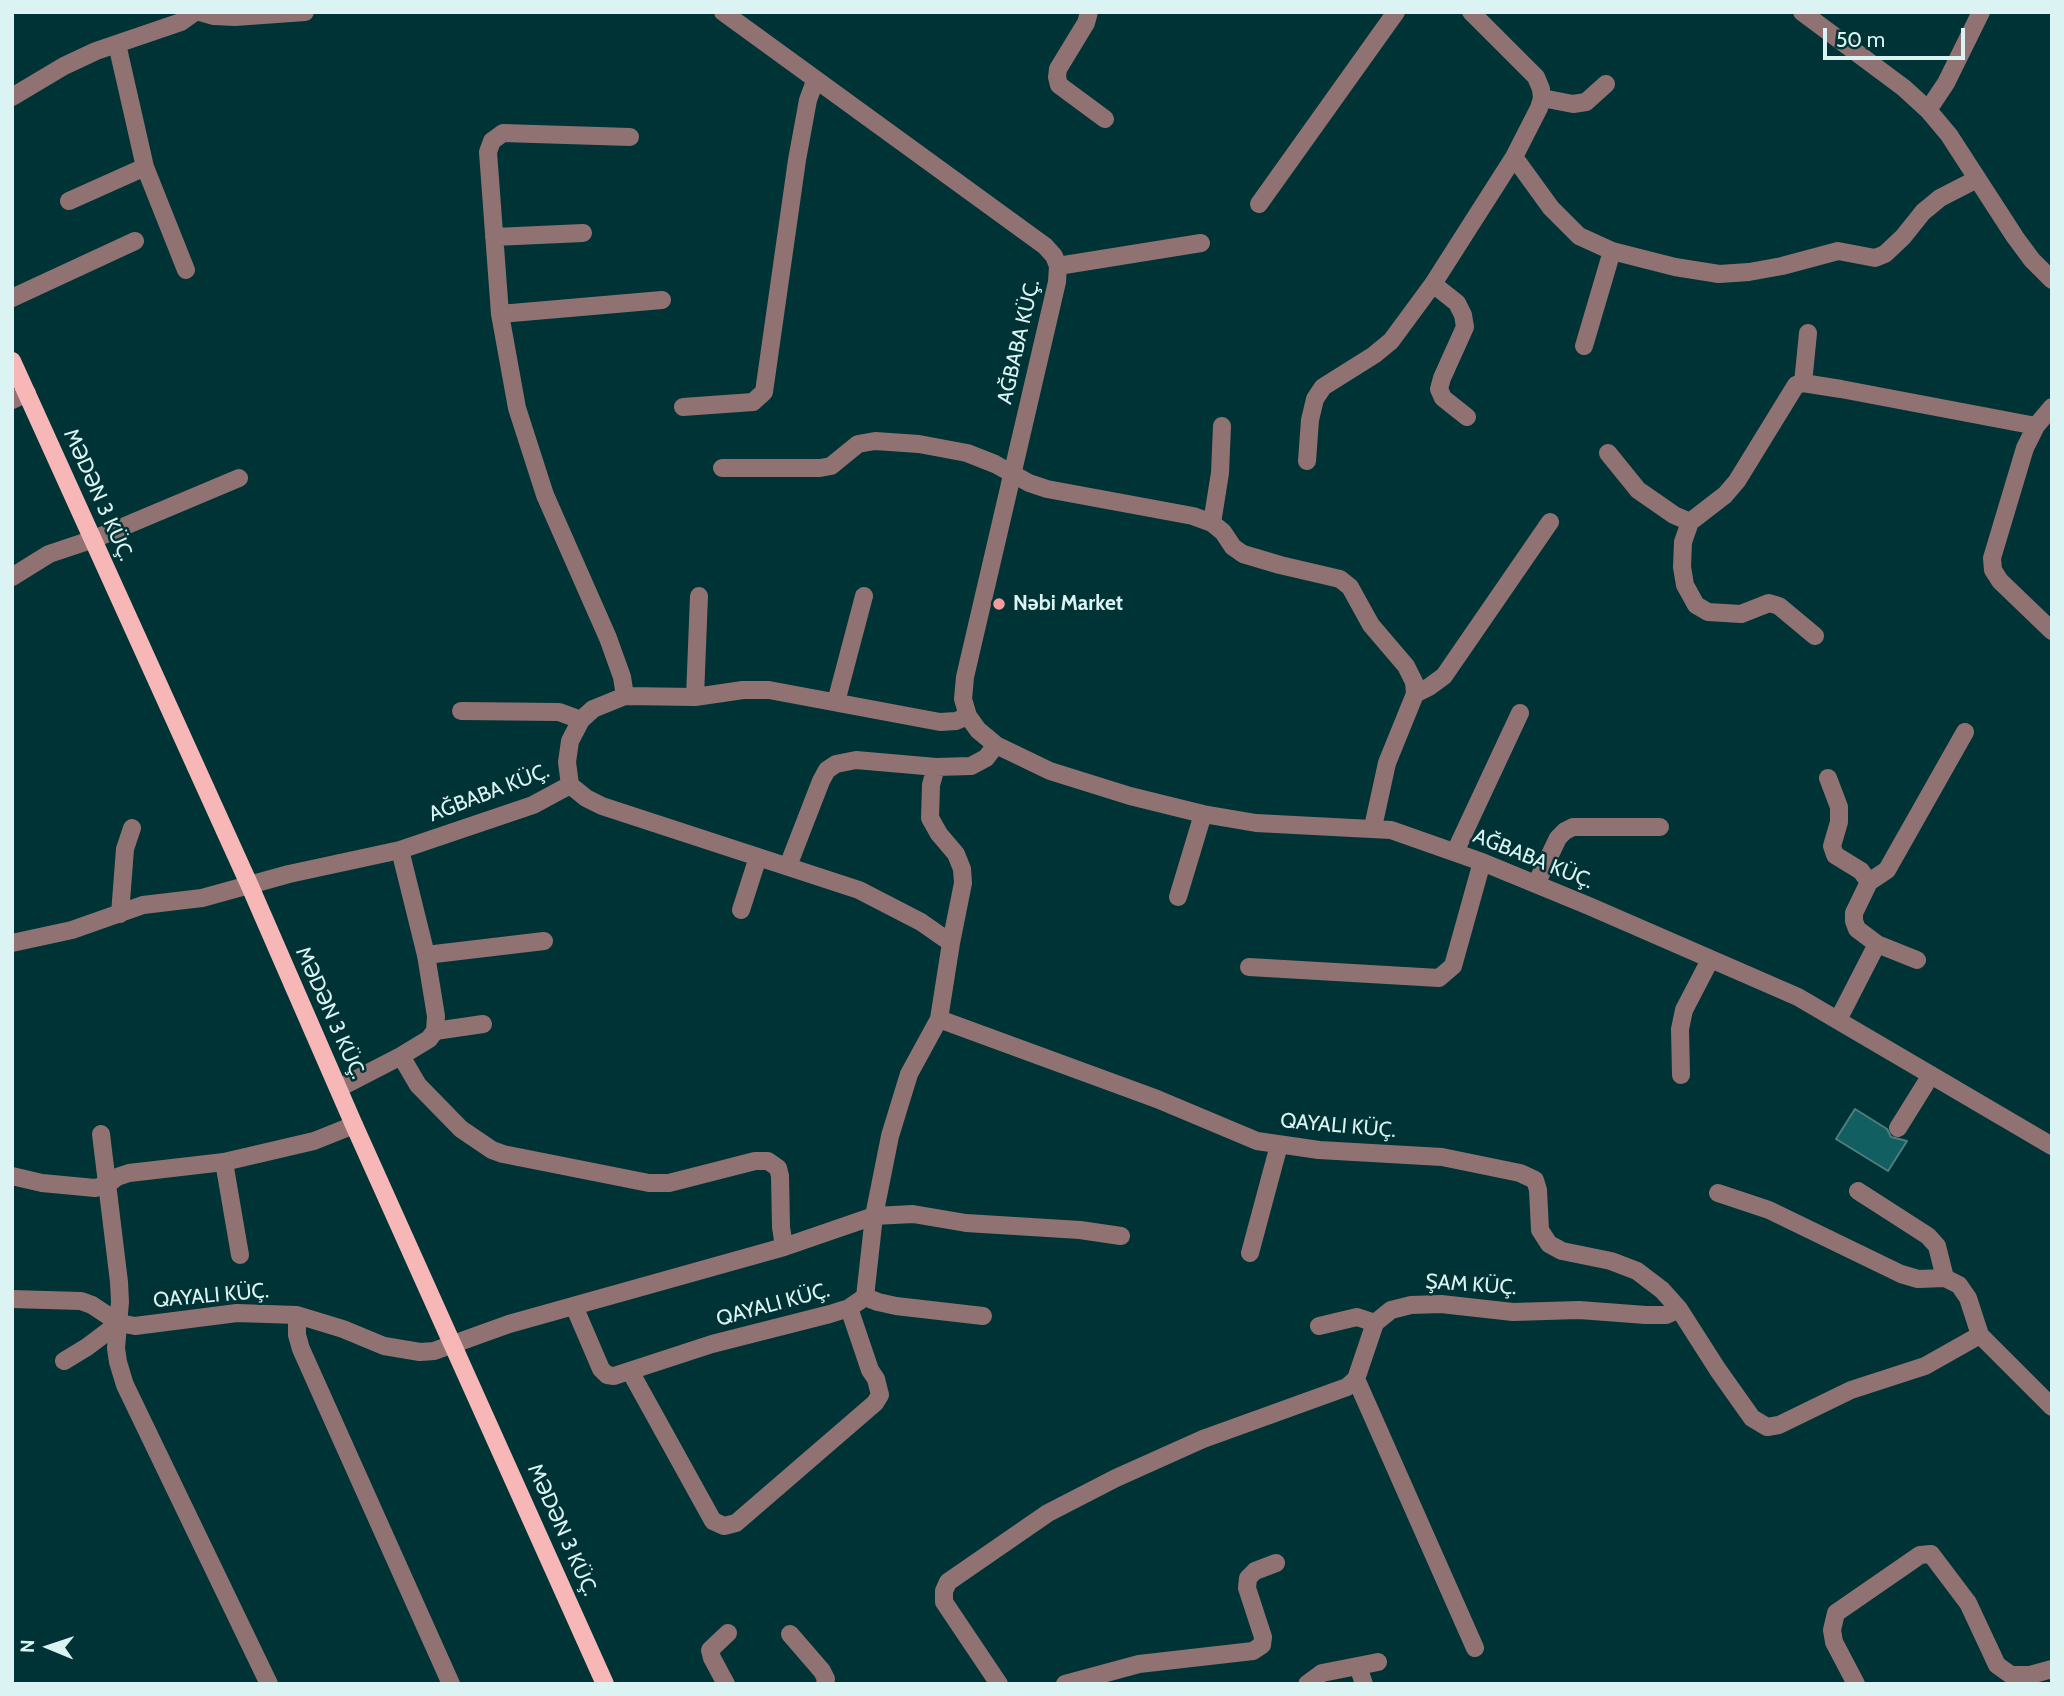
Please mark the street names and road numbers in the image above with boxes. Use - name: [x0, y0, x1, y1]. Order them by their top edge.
- street label: AĞBABA KÜÇ.: [992, 277, 1046, 407]
- street label: MƏDƏN 3 KÜÇ.: [58, 425, 138, 565]
- street label: AĞBABA KÜÇ.: [425, 758, 553, 828]
- street label: AĞBABA KÜÇ.: [1469, 824, 1597, 894]
- street label: MƏDƏN 3 KÜÇ.: [290, 943, 370, 1083]
- street label: QAYALI KÜÇ.: [1279, 1108, 1397, 1144]
- street label: ŞAM KÜÇ.: [1425, 1269, 1517, 1301]
- street label: QAYALI KÜÇ.: [152, 1278, 270, 1314]
- street label: QAYALI KÜÇ.: [714, 1278, 832, 1332]
- street label: MƏDƏN 3 KÜÇ.: [522, 1460, 602, 1600]

